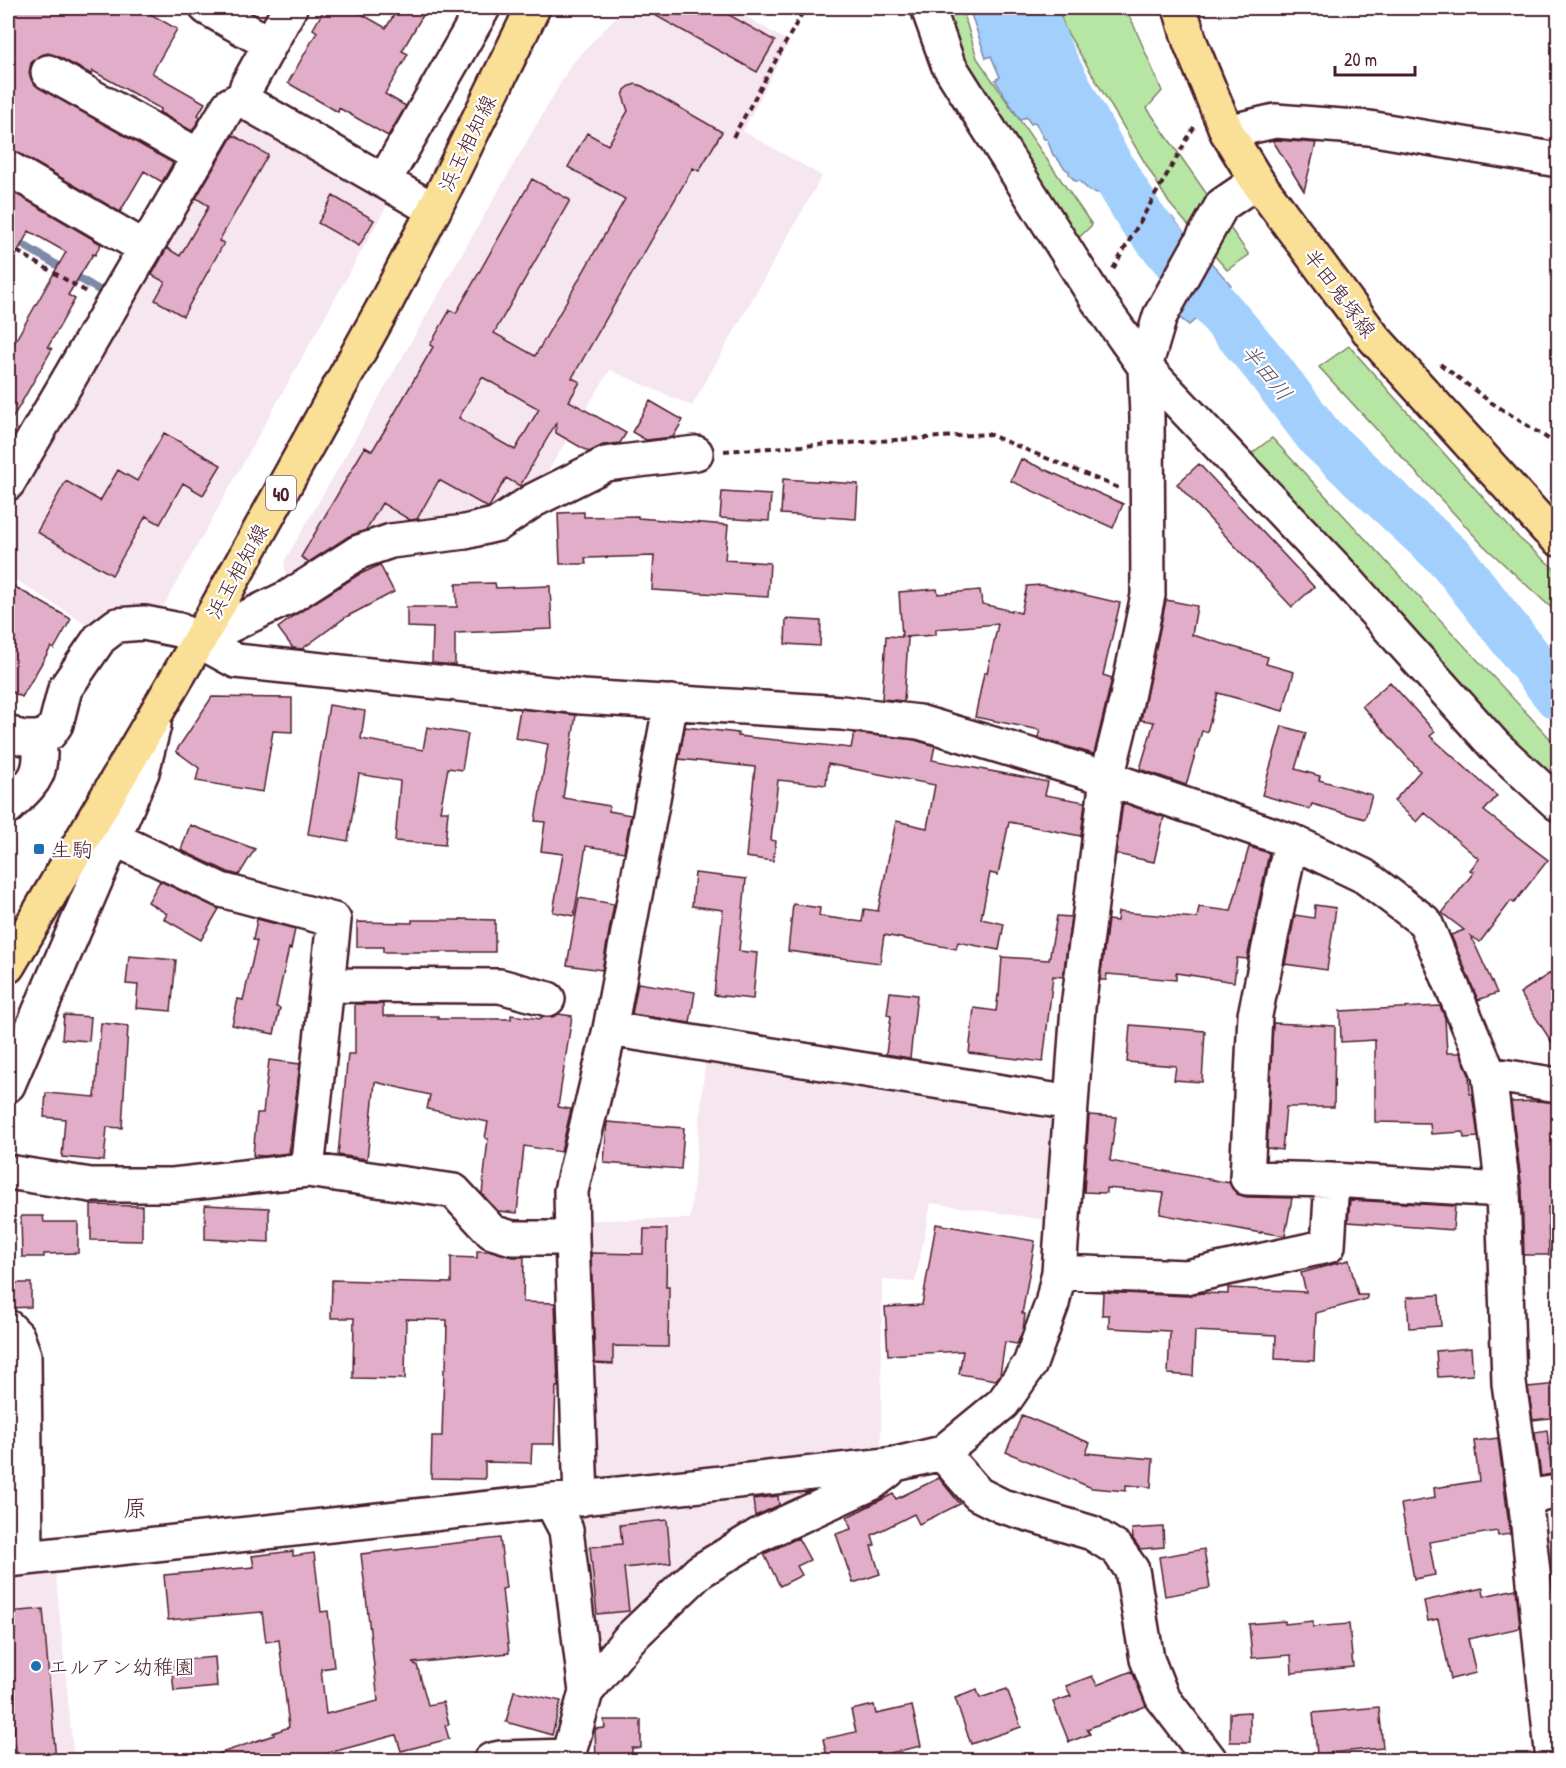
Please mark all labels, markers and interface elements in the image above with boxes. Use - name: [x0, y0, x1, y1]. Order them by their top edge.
- scale bar: [1335, 39, 1414, 77]
- text: 20 m: [1344, 47, 1377, 72]
- street label: 浜玉相知線: [431, 89, 503, 197]
- street label: 半田鬼塚線: [1297, 242, 1383, 344]
- water label: 半田川: [1235, 337, 1299, 407]
- road number: 40: [266, 476, 296, 510]
- street label: 浜玉相知線: [199, 518, 275, 624]
- place label: 生駒: [51, 835, 93, 864]
- marker: 生駒: [32, 842, 46, 856]
- district label: 原: [123, 1491, 147, 1523]
- place label: エルアン幼稚園: [48, 1652, 195, 1681]
- marker: エルアン幼稚園: [29, 1659, 43, 1673]

